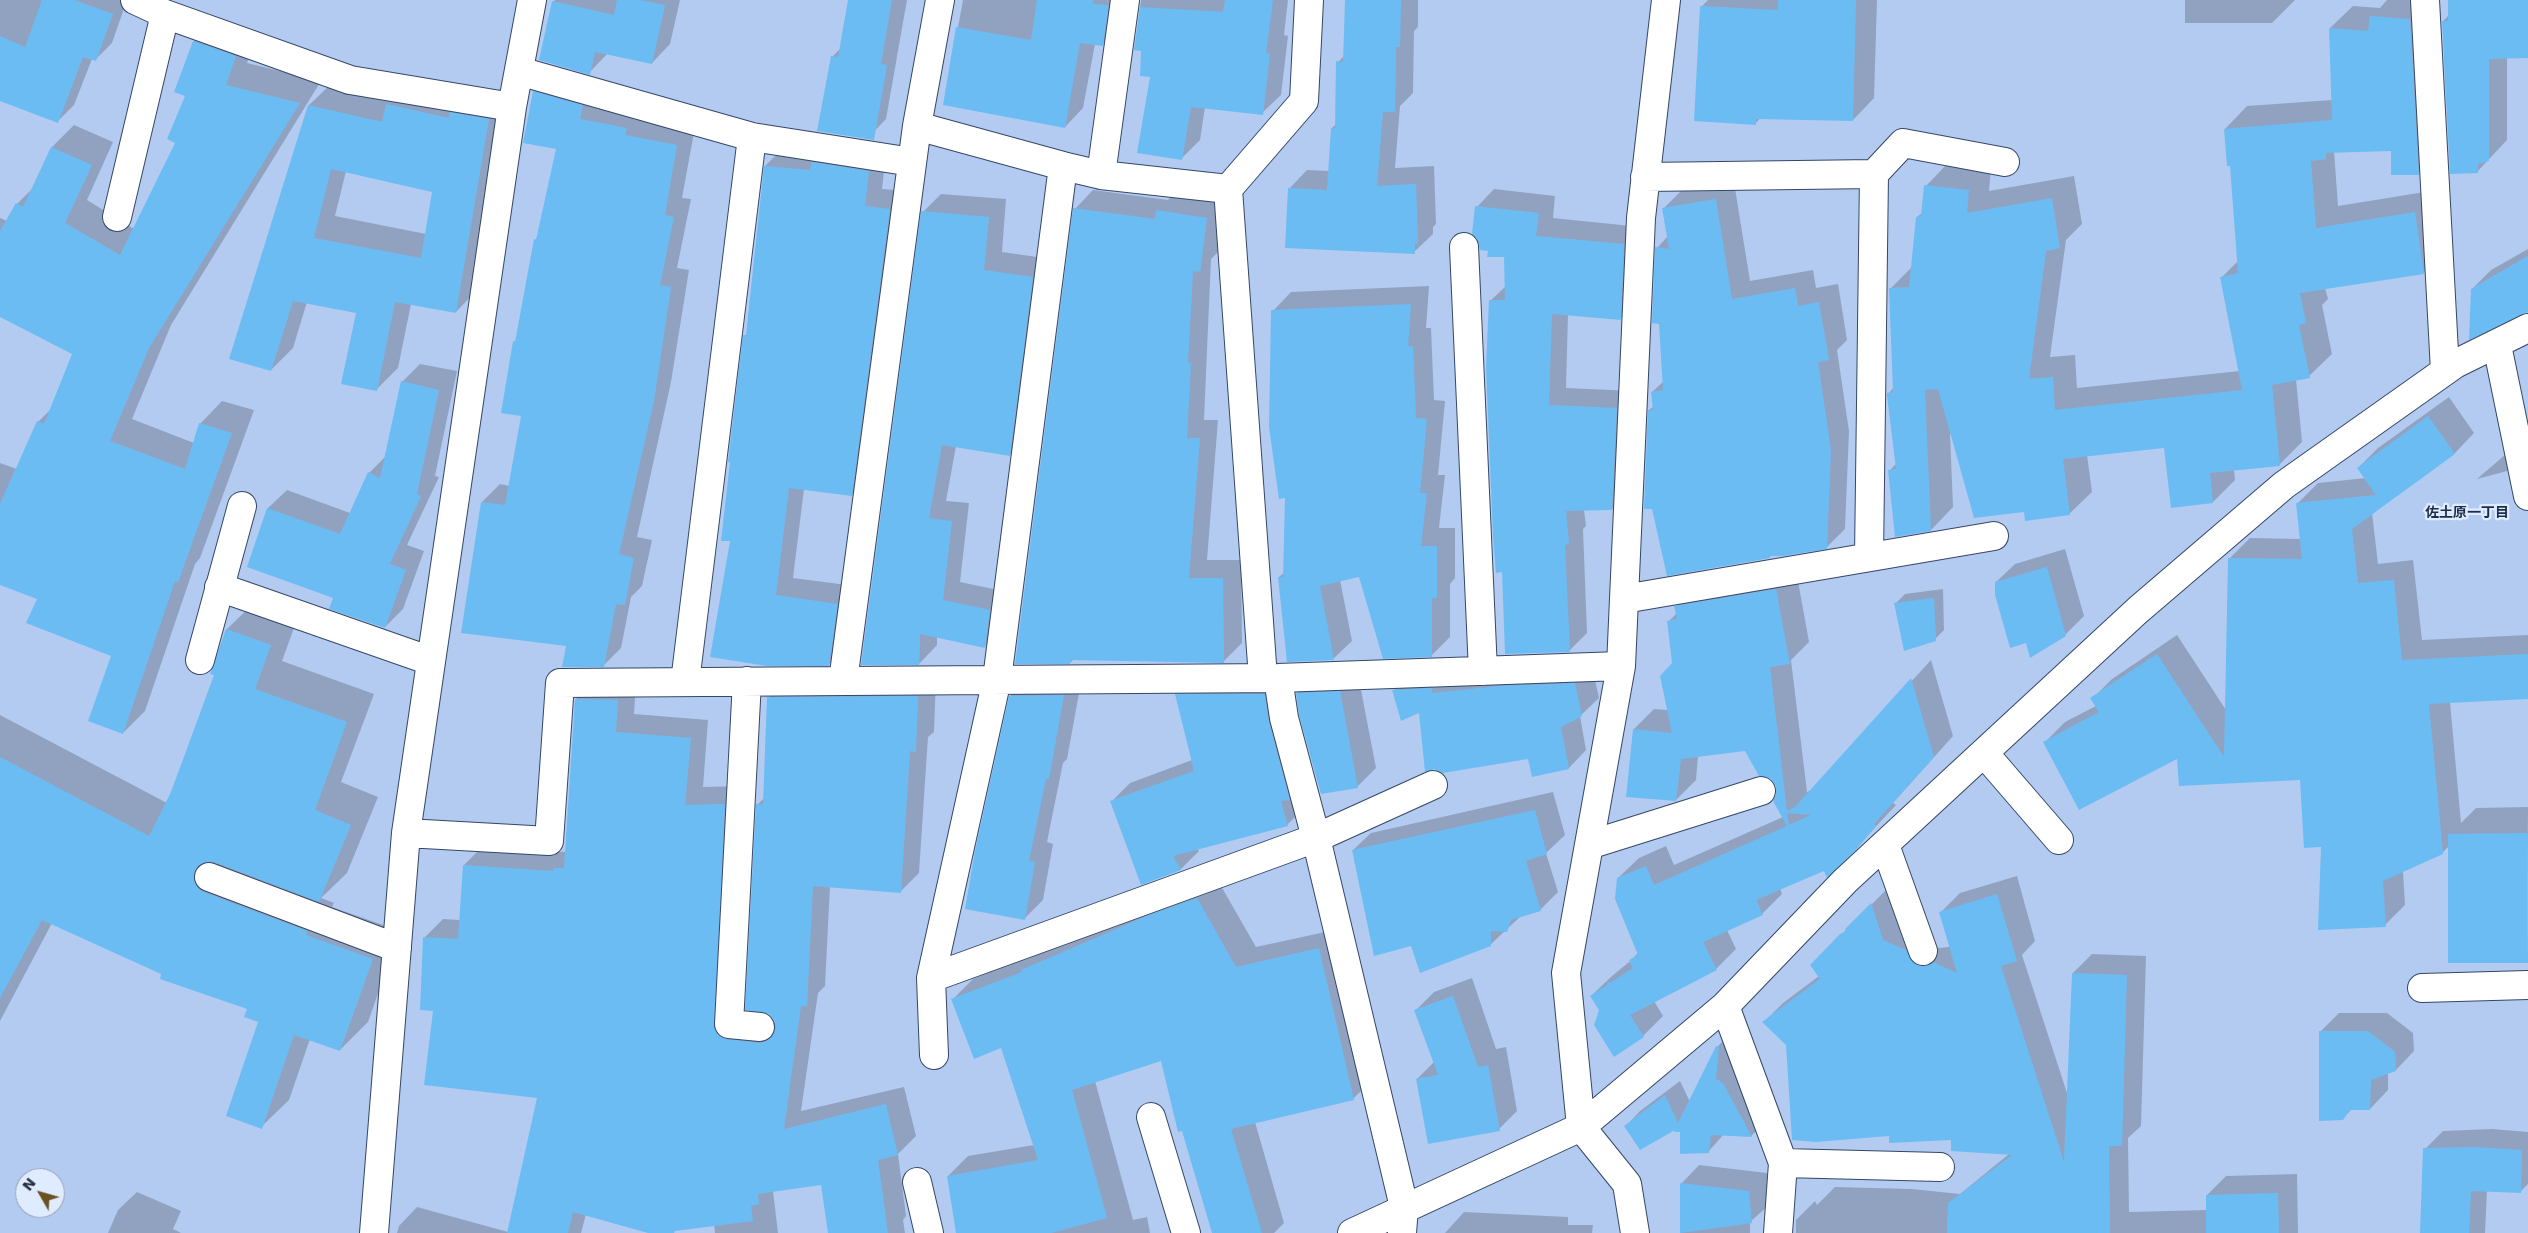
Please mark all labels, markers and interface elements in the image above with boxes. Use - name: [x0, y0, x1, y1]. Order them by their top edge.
- district label: 佐土原一丁目: [2425, 505, 2509, 521]
- north arrow: [15, 1168, 65, 1218]
- text: N: [19, 1175, 39, 1194]

